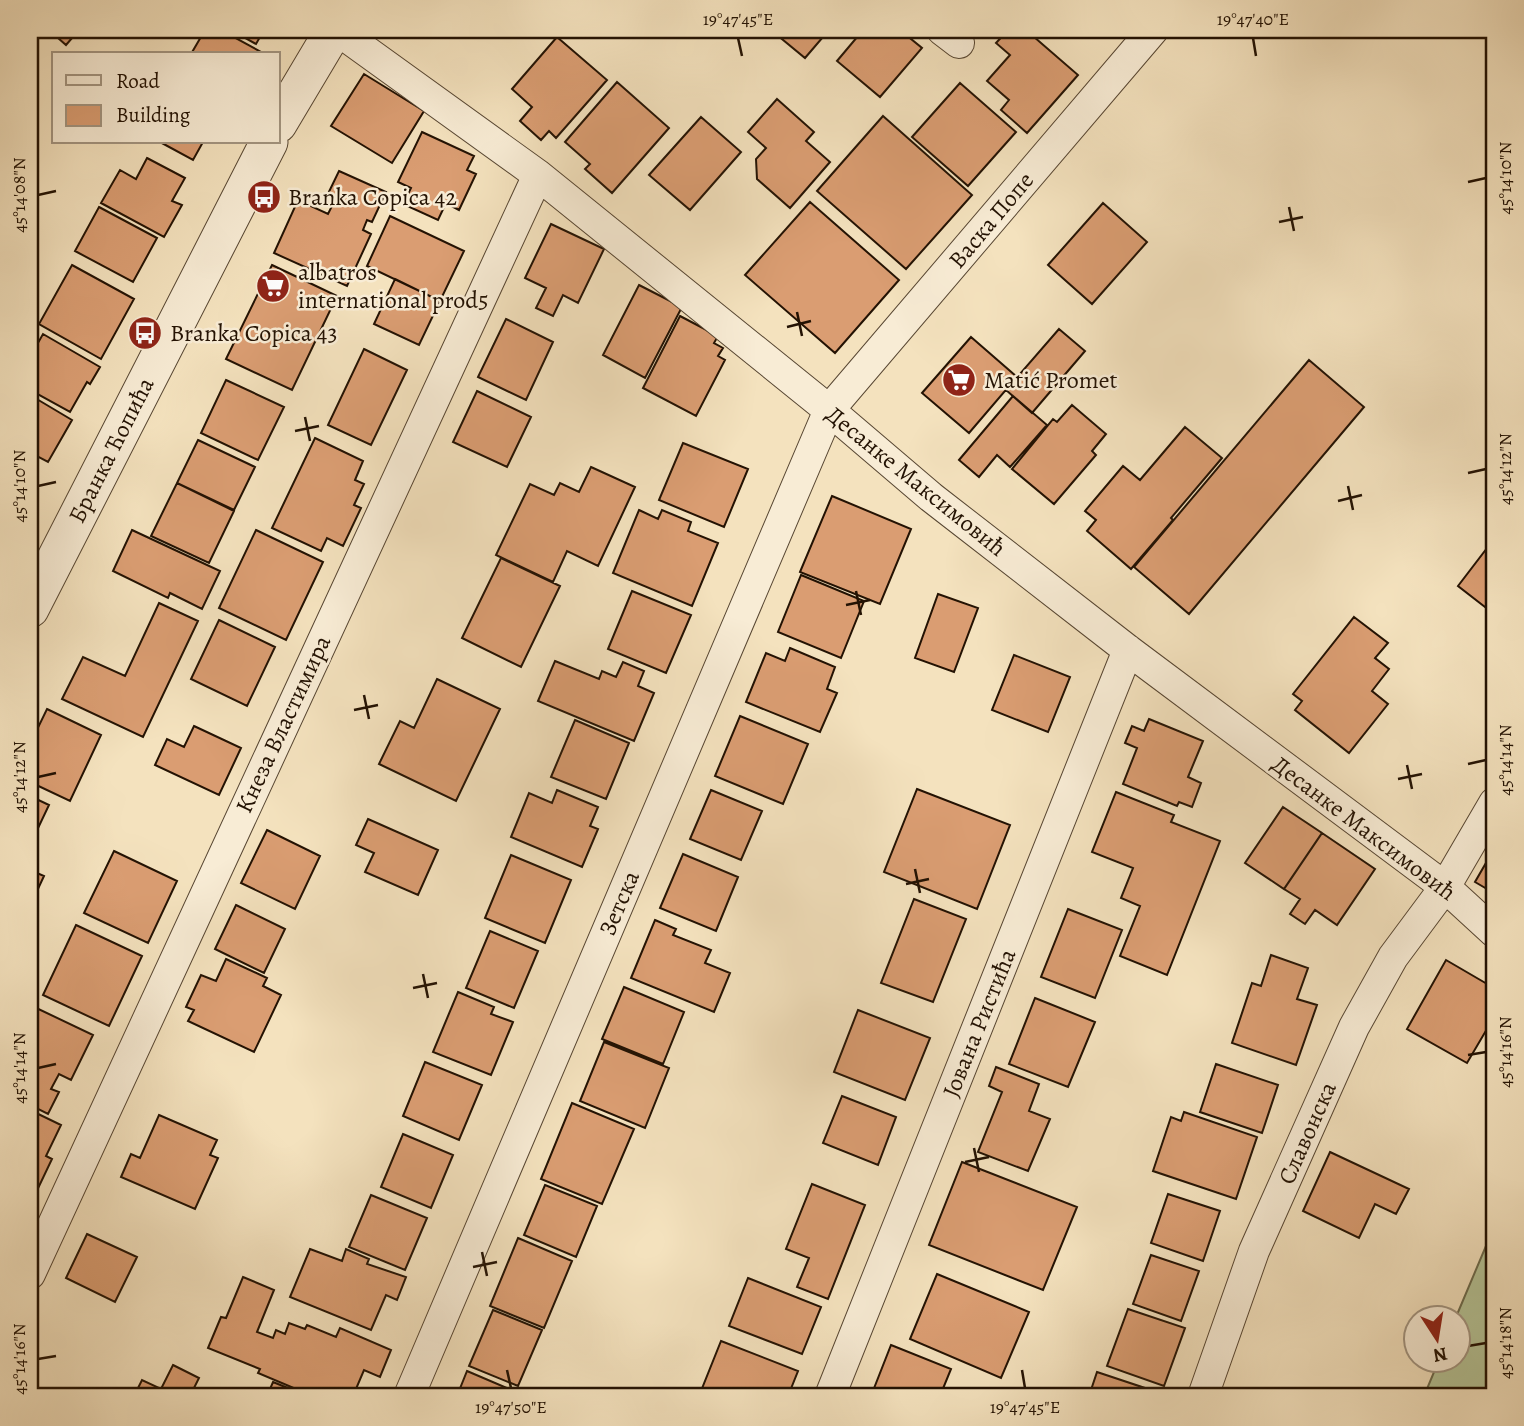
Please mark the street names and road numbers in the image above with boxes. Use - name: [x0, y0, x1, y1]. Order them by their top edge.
- street label: Васка Попе: [941, 165, 1041, 275]
- street label: Бранка Ћопића: [61, 372, 161, 528]
- street label: Десанке Максимовић: [819, 398, 1013, 564]
- street label: Кнеза Властимира: [228, 630, 338, 818]
- street label: Десанке Максимовић: [1265, 748, 1463, 908]
- street label: Зетска: [591, 866, 647, 940]
- street label: Јована Ристића: [935, 944, 1023, 1102]
- street label: Славонска: [1270, 1077, 1344, 1189]

